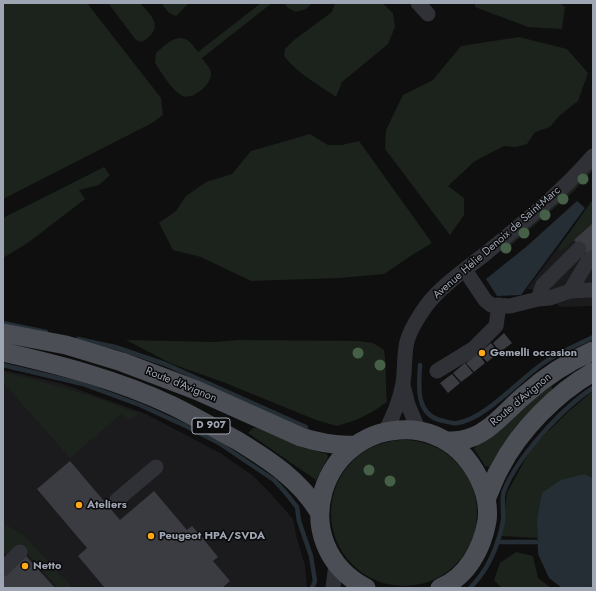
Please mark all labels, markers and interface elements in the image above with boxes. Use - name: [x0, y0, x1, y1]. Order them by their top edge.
- street label: Avenue Hélie Denoix de Saint-Marc: [431, 184, 563, 302]
- place label: Gemelli occasion: [490, 346, 577, 360]
- marker: Gemelli occasion: [477, 348, 487, 358]
- street label: Route d'Avignon: [144, 365, 218, 405]
- street label: Route d'Avignon: [488, 371, 554, 429]
- road number: D 907: [192, 418, 230, 434]
- place label: Ateliers: [87, 498, 127, 512]
- marker: Ateliers: [74, 500, 84, 510]
- place label: Peugeot HPA/SVDA: [159, 529, 265, 543]
- marker: Peugeot HPA/SVDA: [146, 531, 156, 541]
- place label: Netto: [33, 559, 62, 573]
- marker: Netto: [20, 561, 30, 571]

